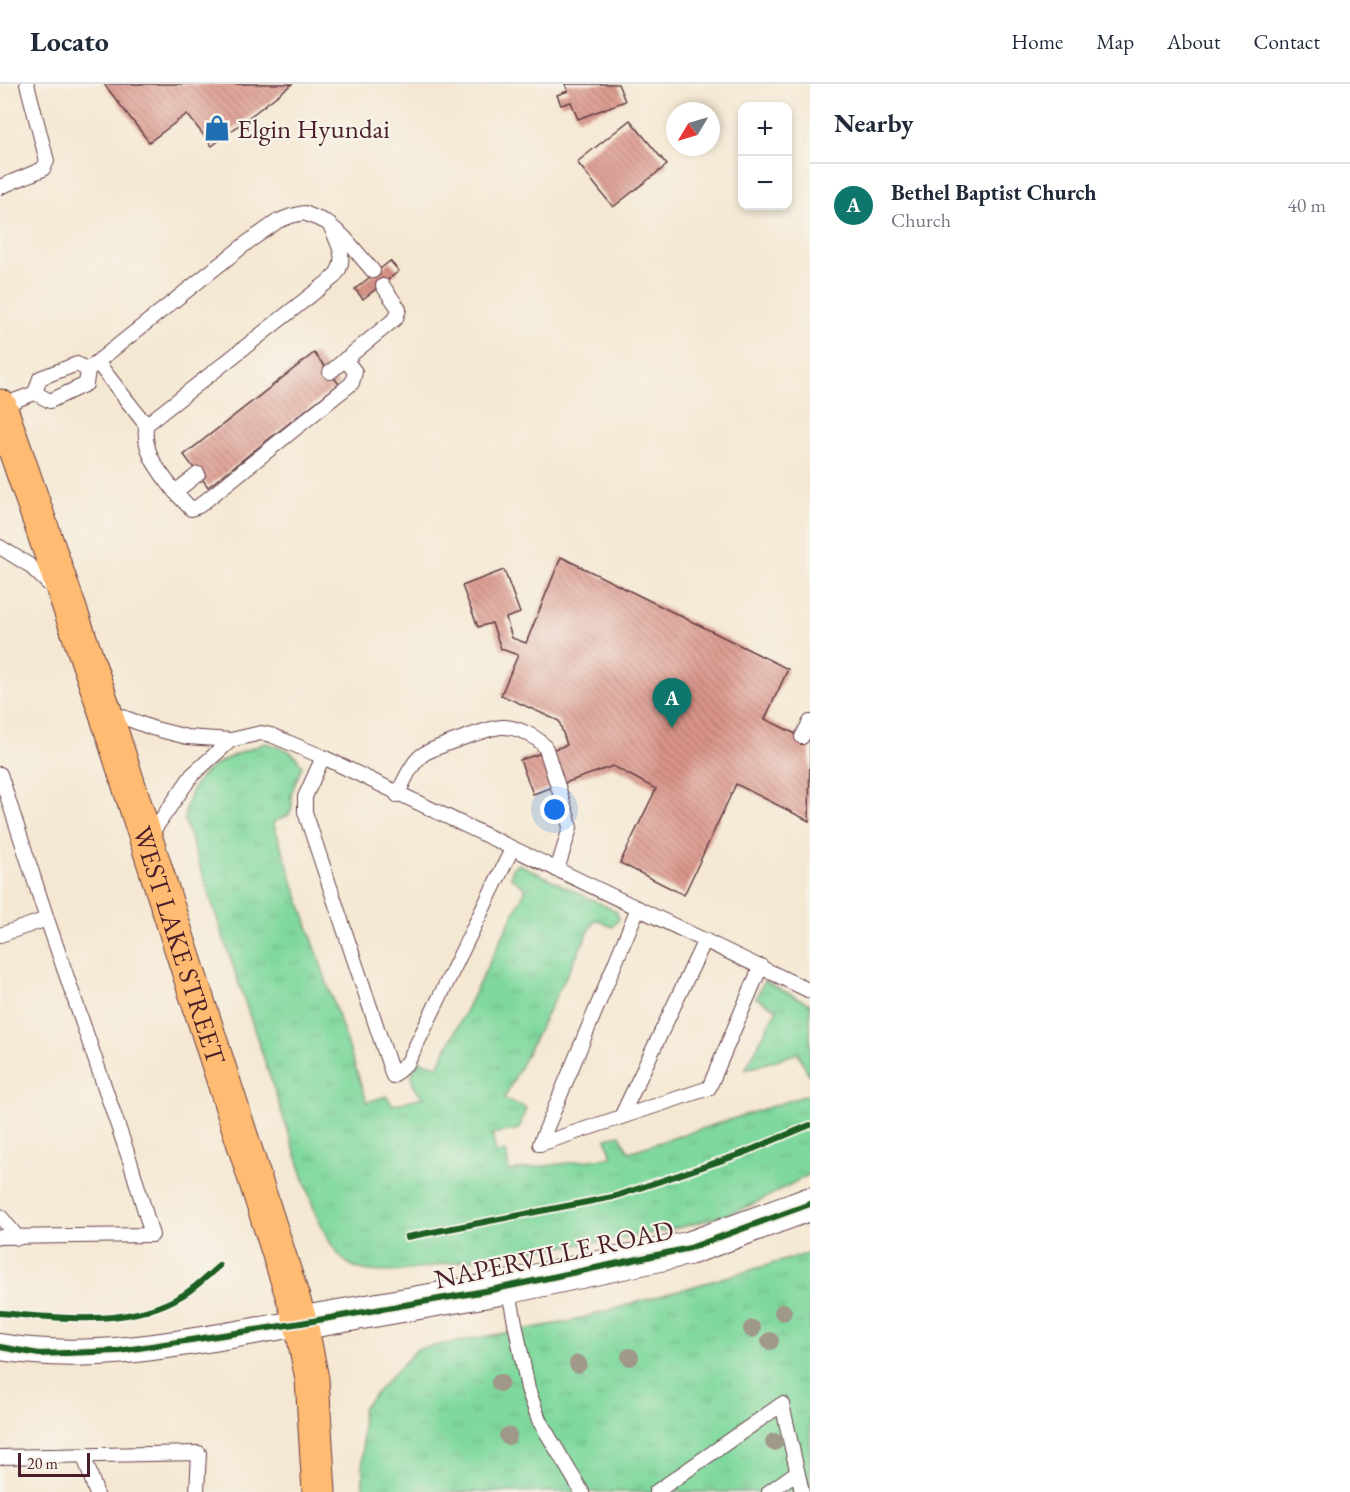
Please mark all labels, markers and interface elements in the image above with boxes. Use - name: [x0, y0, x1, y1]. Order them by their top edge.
- text: Locato: [30, 23, 109, 59]
- text: Home: [1011, 28, 1063, 55]
- text: Map: [1096, 28, 1134, 55]
- text: About: [1167, 28, 1220, 55]
- text: Contact: [1253, 28, 1320, 55]
- north arrow: [666, 102, 720, 156]
- map controls: [738, 102, 792, 210]
- button: +: [738, 102, 792, 156]
- text: Nearby: [834, 106, 914, 140]
- place label: Elgin Hyundai: [237, 111, 390, 146]
- shop icon: Elgin Hyundai: [202, 113, 232, 143]
- button: −: [738, 156, 792, 210]
- text: Bethel Baptist Church: [891, 178, 1097, 207]
- text: A: [846, 192, 861, 218]
- text: 40 m: [1287, 192, 1326, 218]
- text: Church: [891, 207, 951, 233]
- pin: A: [652, 678, 692, 728]
- your location: [540, 795, 569, 824]
- street label: WEST LAKE STREET: [125, 821, 235, 1069]
- street label: NAPERVILLE ROAD: [431, 1212, 677, 1296]
- scale bar: [18, 1450, 90, 1478]
- text: 20 m: [27, 1453, 58, 1474]

